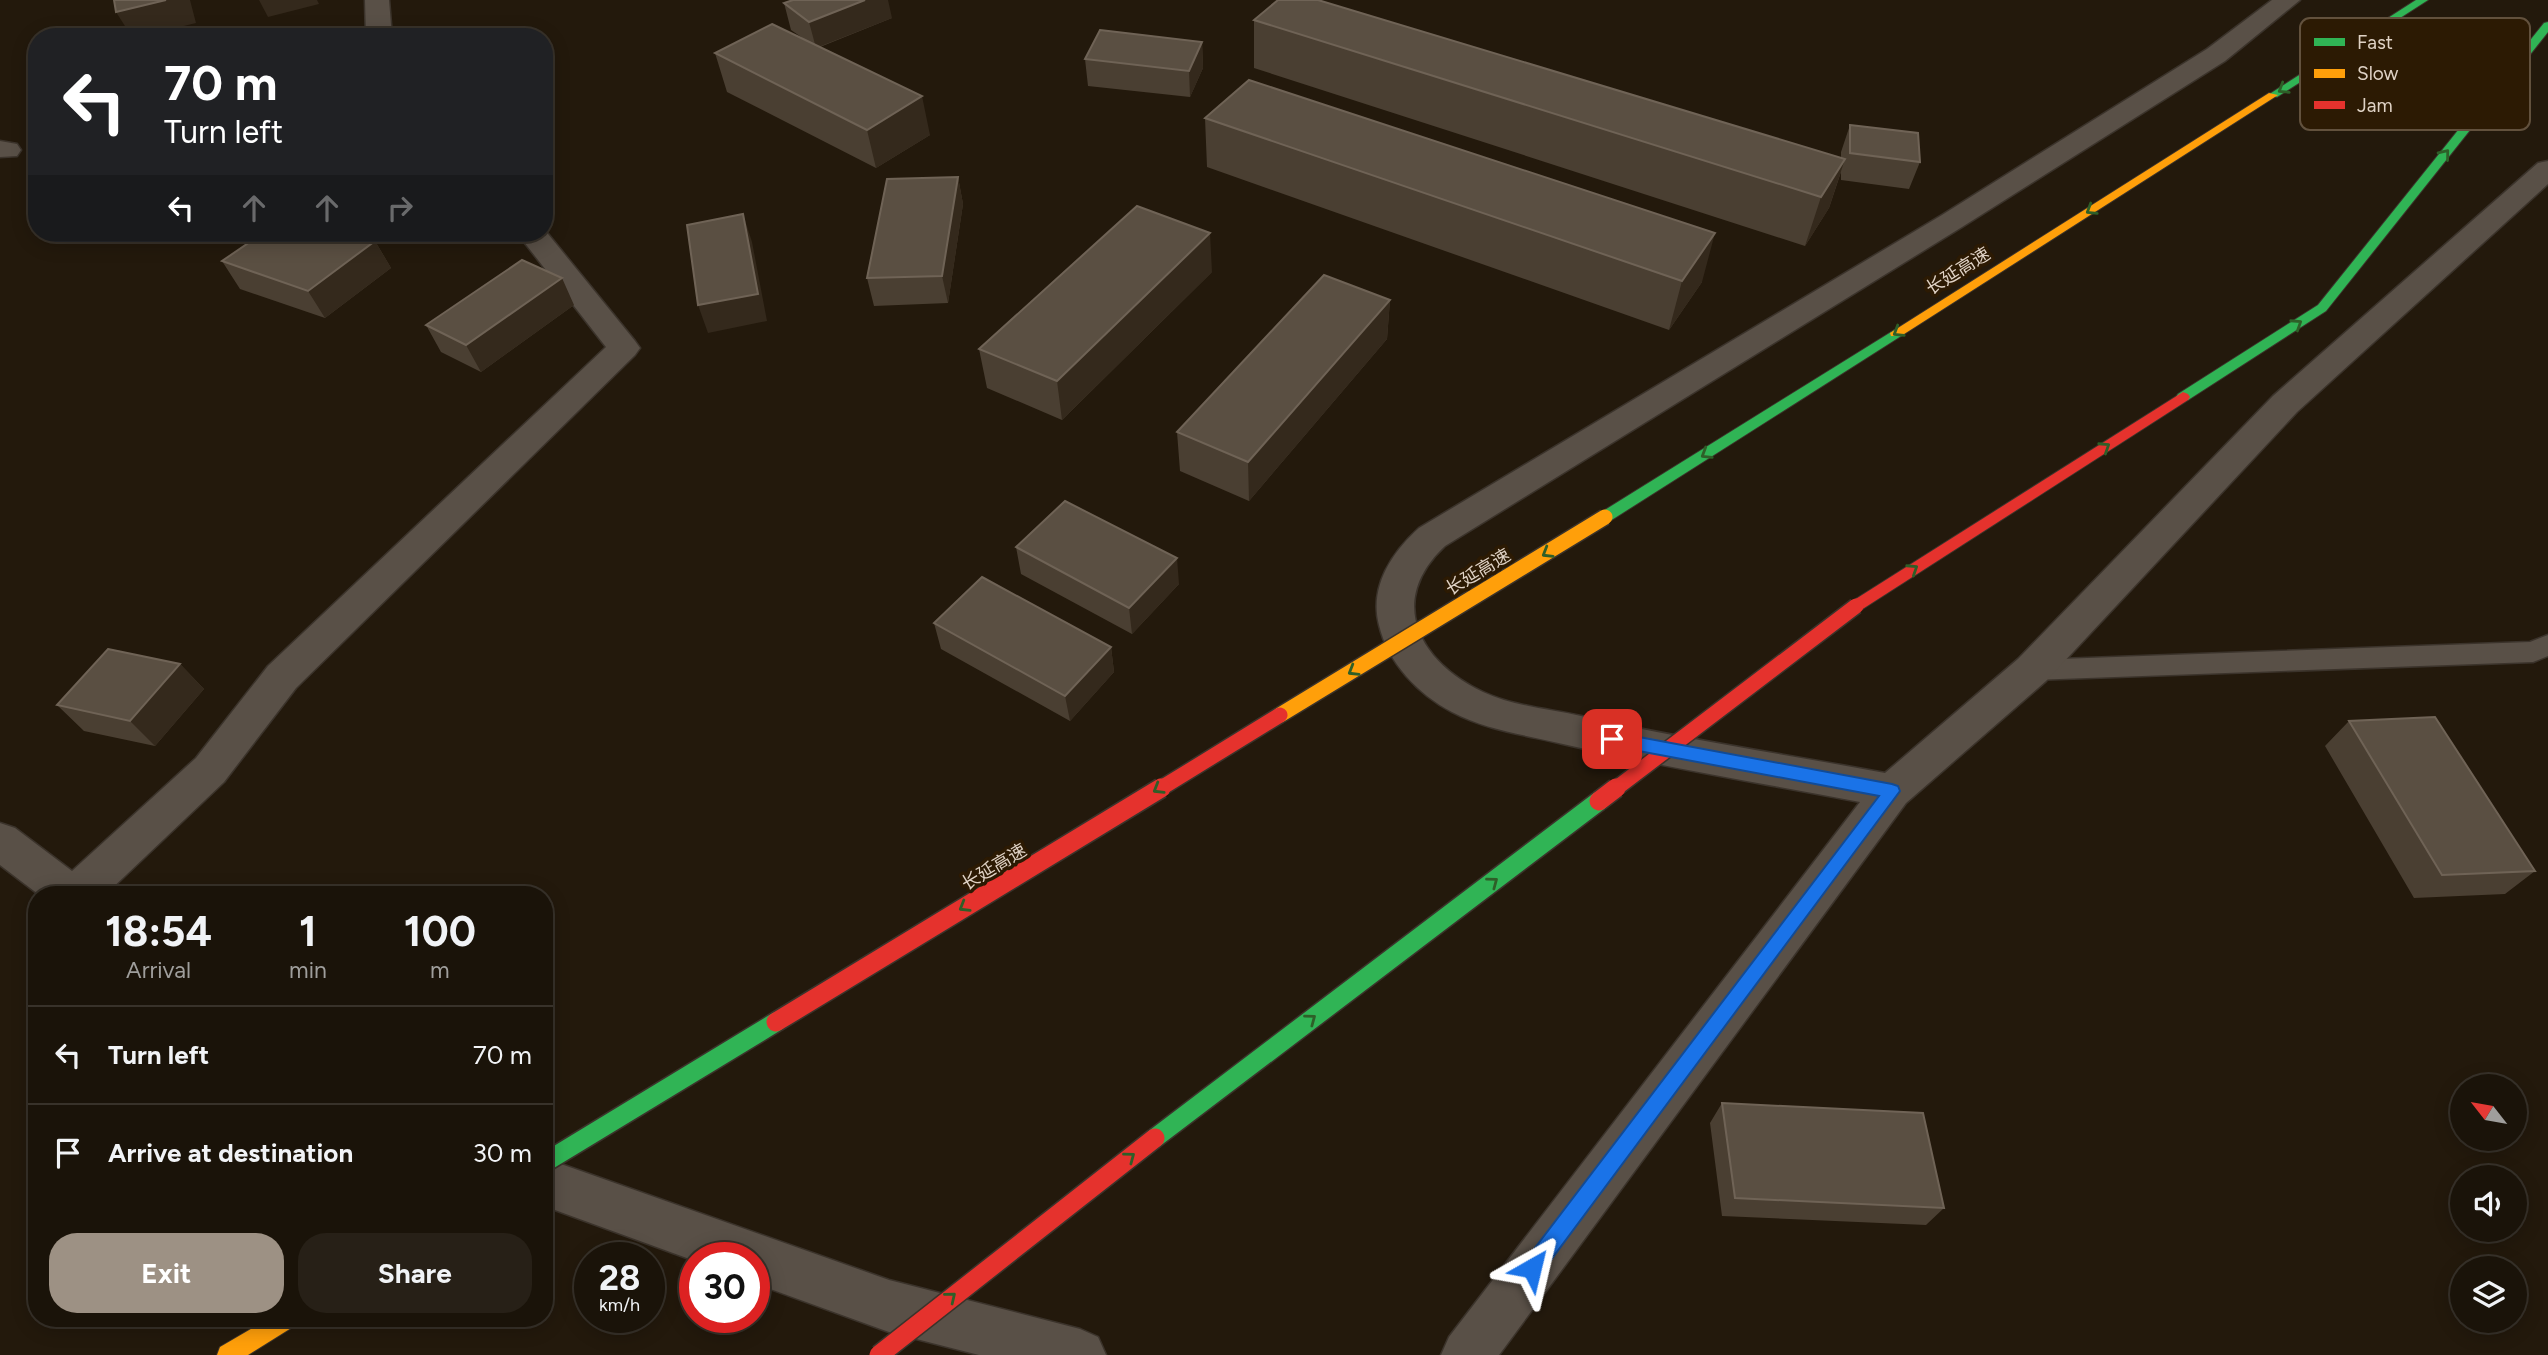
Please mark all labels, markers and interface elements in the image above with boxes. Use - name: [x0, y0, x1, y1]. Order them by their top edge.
- legend: [2300, 18, 2530, 130]
- text: Fast: [2357, 31, 2393, 54]
- text: 70 m: [164, 53, 277, 112]
- icon: left: [49, 56, 140, 147]
- text: Slow: [2357, 62, 2399, 85]
- one-way arrow: [2278, 80, 2291, 93]
- text: Jam: [2357, 94, 2393, 117]
- text: Turn left: [164, 113, 283, 151]
- one-way arrow: [2437, 149, 2450, 161]
- icon: left: [162, 189, 200, 227]
- icon: ahead: [235, 189, 273, 227]
- icon: ahead: [308, 189, 346, 227]
- icon: right: [381, 189, 419, 227]
- one-way arrow: [2085, 202, 2098, 215]
- street label: 长延高速: [1922, 243, 1994, 299]
- one-way arrow: [2289, 320, 2302, 333]
- one-way arrow: [1893, 323, 1906, 336]
- one-way arrow: [2097, 442, 2110, 455]
- one-way arrow: [1701, 445, 1714, 458]
- street label: 长延高速: [1441, 544, 1515, 600]
- one-way arrow: [1541, 544, 1554, 557]
- one-way arrow: [1906, 564, 1919, 577]
- one-way arrow: [1347, 663, 1360, 676]
- pin: [1582, 709, 1642, 769]
- icon: arrive: [1593, 720, 1631, 758]
- one-way arrow: [1153, 781, 1166, 794]
- street label: 长延高速: [957, 839, 1031, 895]
- one-way arrow: [1485, 877, 1497, 890]
- one-way arrow: [958, 899, 971, 912]
- text: 18:54: [105, 906, 212, 957]
- text: 1: [299, 906, 317, 957]
- text: 100: [404, 906, 476, 957]
- text: Arrival: [126, 956, 191, 984]
- text: min: [289, 956, 327, 984]
- text: m: [430, 956, 450, 984]
- one-way arrow: [1304, 1015, 1316, 1028]
- icon: left: [49, 1036, 87, 1074]
- text: Turn left: [108, 1039, 209, 1071]
- text: 70 m: [473, 1039, 532, 1071]
- north arrow: [2450, 1074, 2527, 1152]
- map controls: [2450, 1074, 2527, 1333]
- icon: arrive: [49, 1134, 87, 1172]
- text: Arrive at destination: [108, 1137, 353, 1169]
- text: 30 m: [473, 1137, 532, 1169]
- one-way arrow: [1123, 1153, 1135, 1165]
- button: sound: [2450, 1165, 2527, 1242]
- position arrow: [1495, 1231, 1569, 1305]
- button: Exit: [49, 1233, 284, 1313]
- button: Share: [298, 1233, 532, 1313]
- speed limit sign: 30: [679, 1242, 770, 1333]
- button: layers: [2450, 1256, 2527, 1333]
- text: 28: [599, 1257, 640, 1299]
- one-way arrow: [943, 1293, 956, 1305]
- text: km/h: [599, 1294, 640, 1316]

